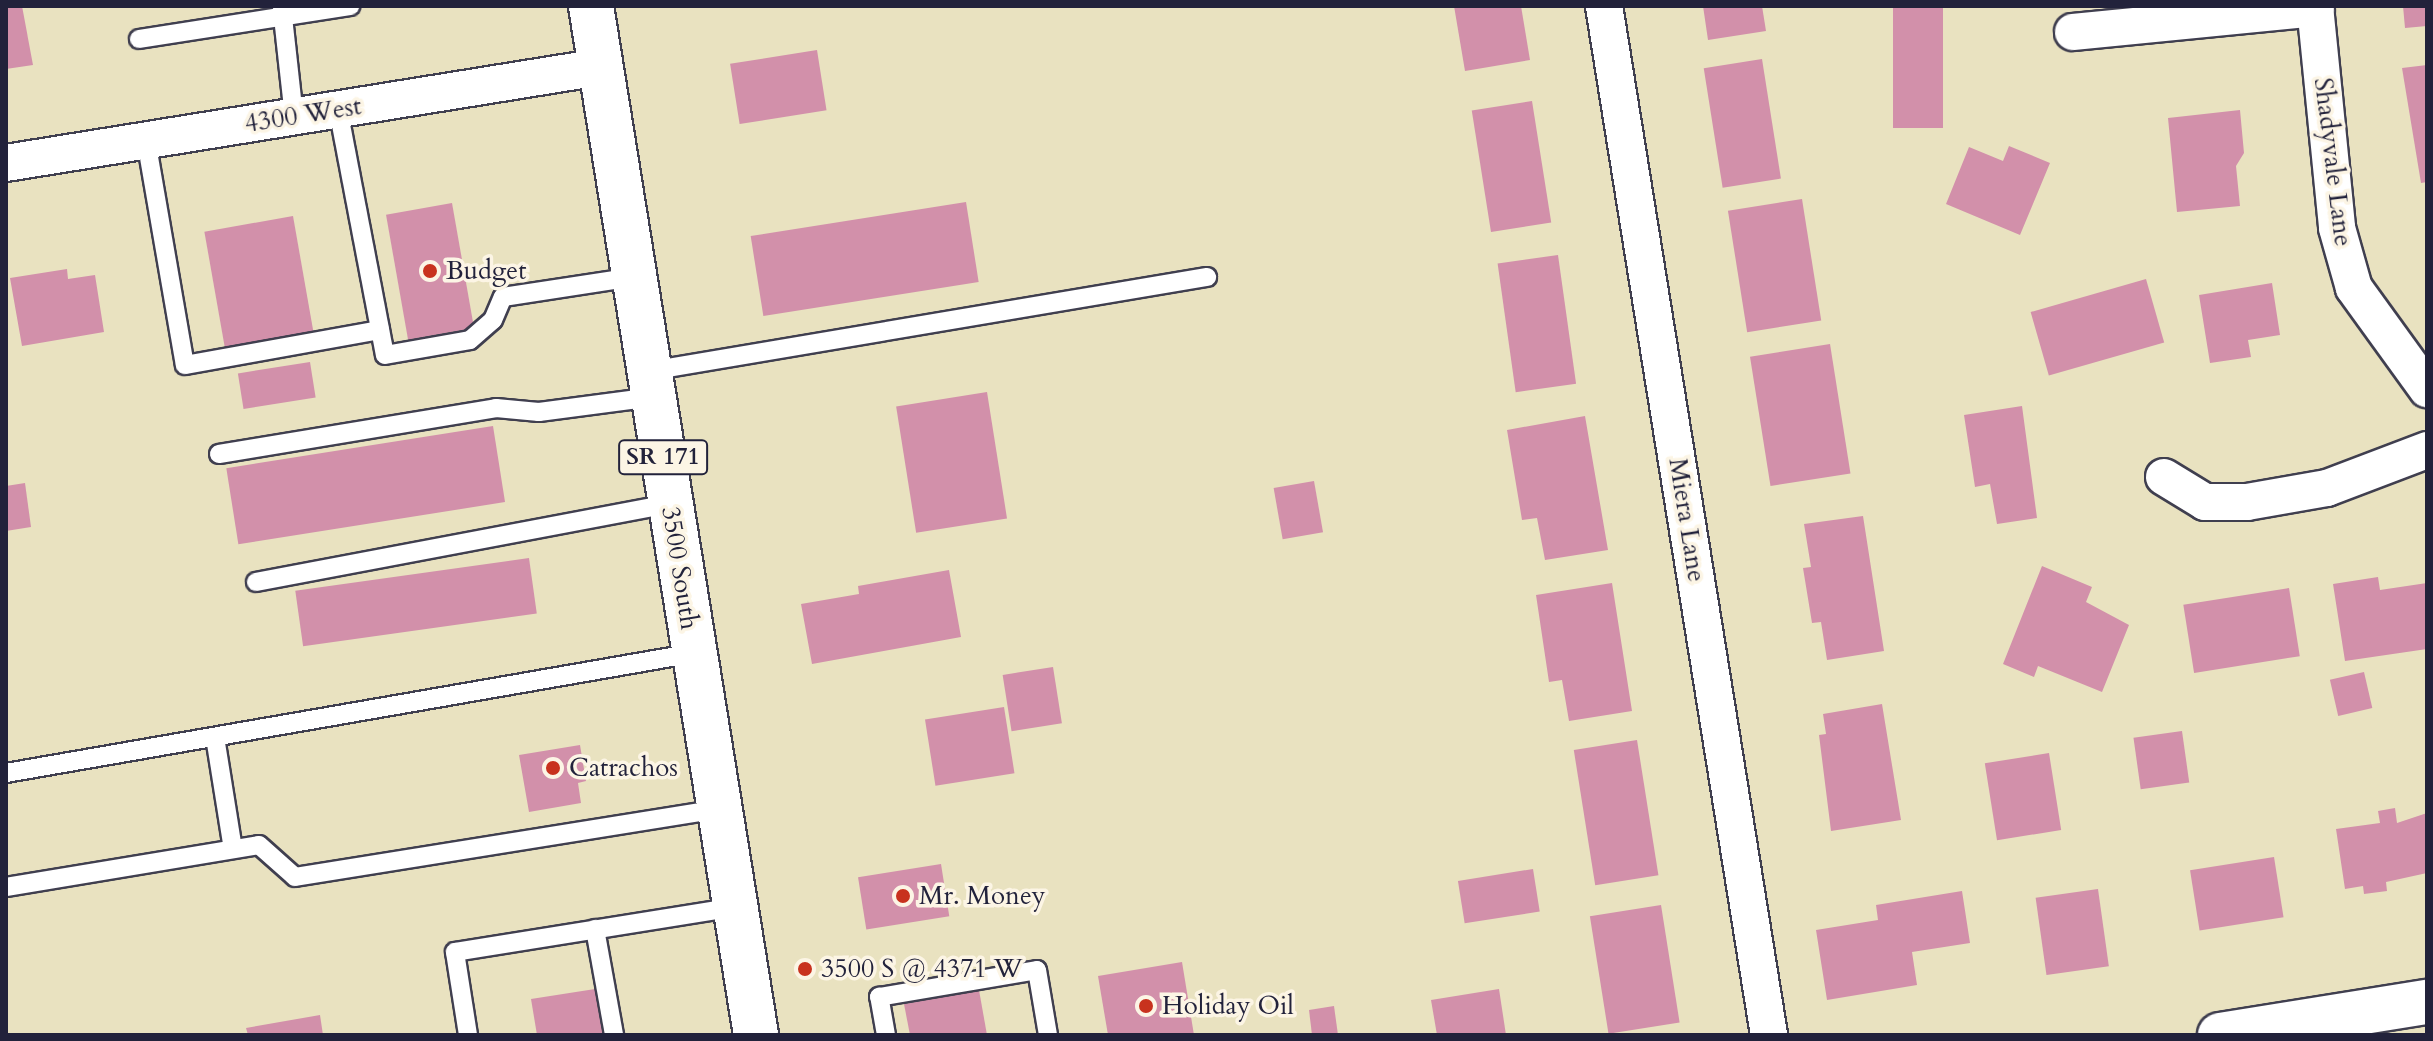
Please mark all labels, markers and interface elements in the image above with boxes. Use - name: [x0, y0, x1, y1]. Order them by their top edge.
- street label: Shadyvale Lane: [2307, 76, 2359, 248]
- street label: 4300 West: [242, 90, 364, 140]
- place label: Budget: [446, 255, 526, 287]
- marker: Budget: [421, 262, 439, 280]
- road number: SR 171: [617, 437, 709, 477]
- street label: Miera Lane: [1662, 456, 1712, 584]
- street label: 3500 South: [655, 504, 705, 632]
- place label: Catrachos: [569, 752, 678, 784]
- marker: Catrachos: [544, 759, 562, 777]
- place label: Mr. Money: [919, 880, 1045, 912]
- marker: Mr. Money: [894, 887, 912, 905]
- place label: 3500 S @ 4371 W: [821, 953, 1022, 985]
- marker: 3500 S @ 4371 W: [796, 960, 814, 978]
- place label: Holiday Oil: [1162, 990, 1294, 1022]
- marker: Holiday Oil: [1137, 997, 1155, 1015]

